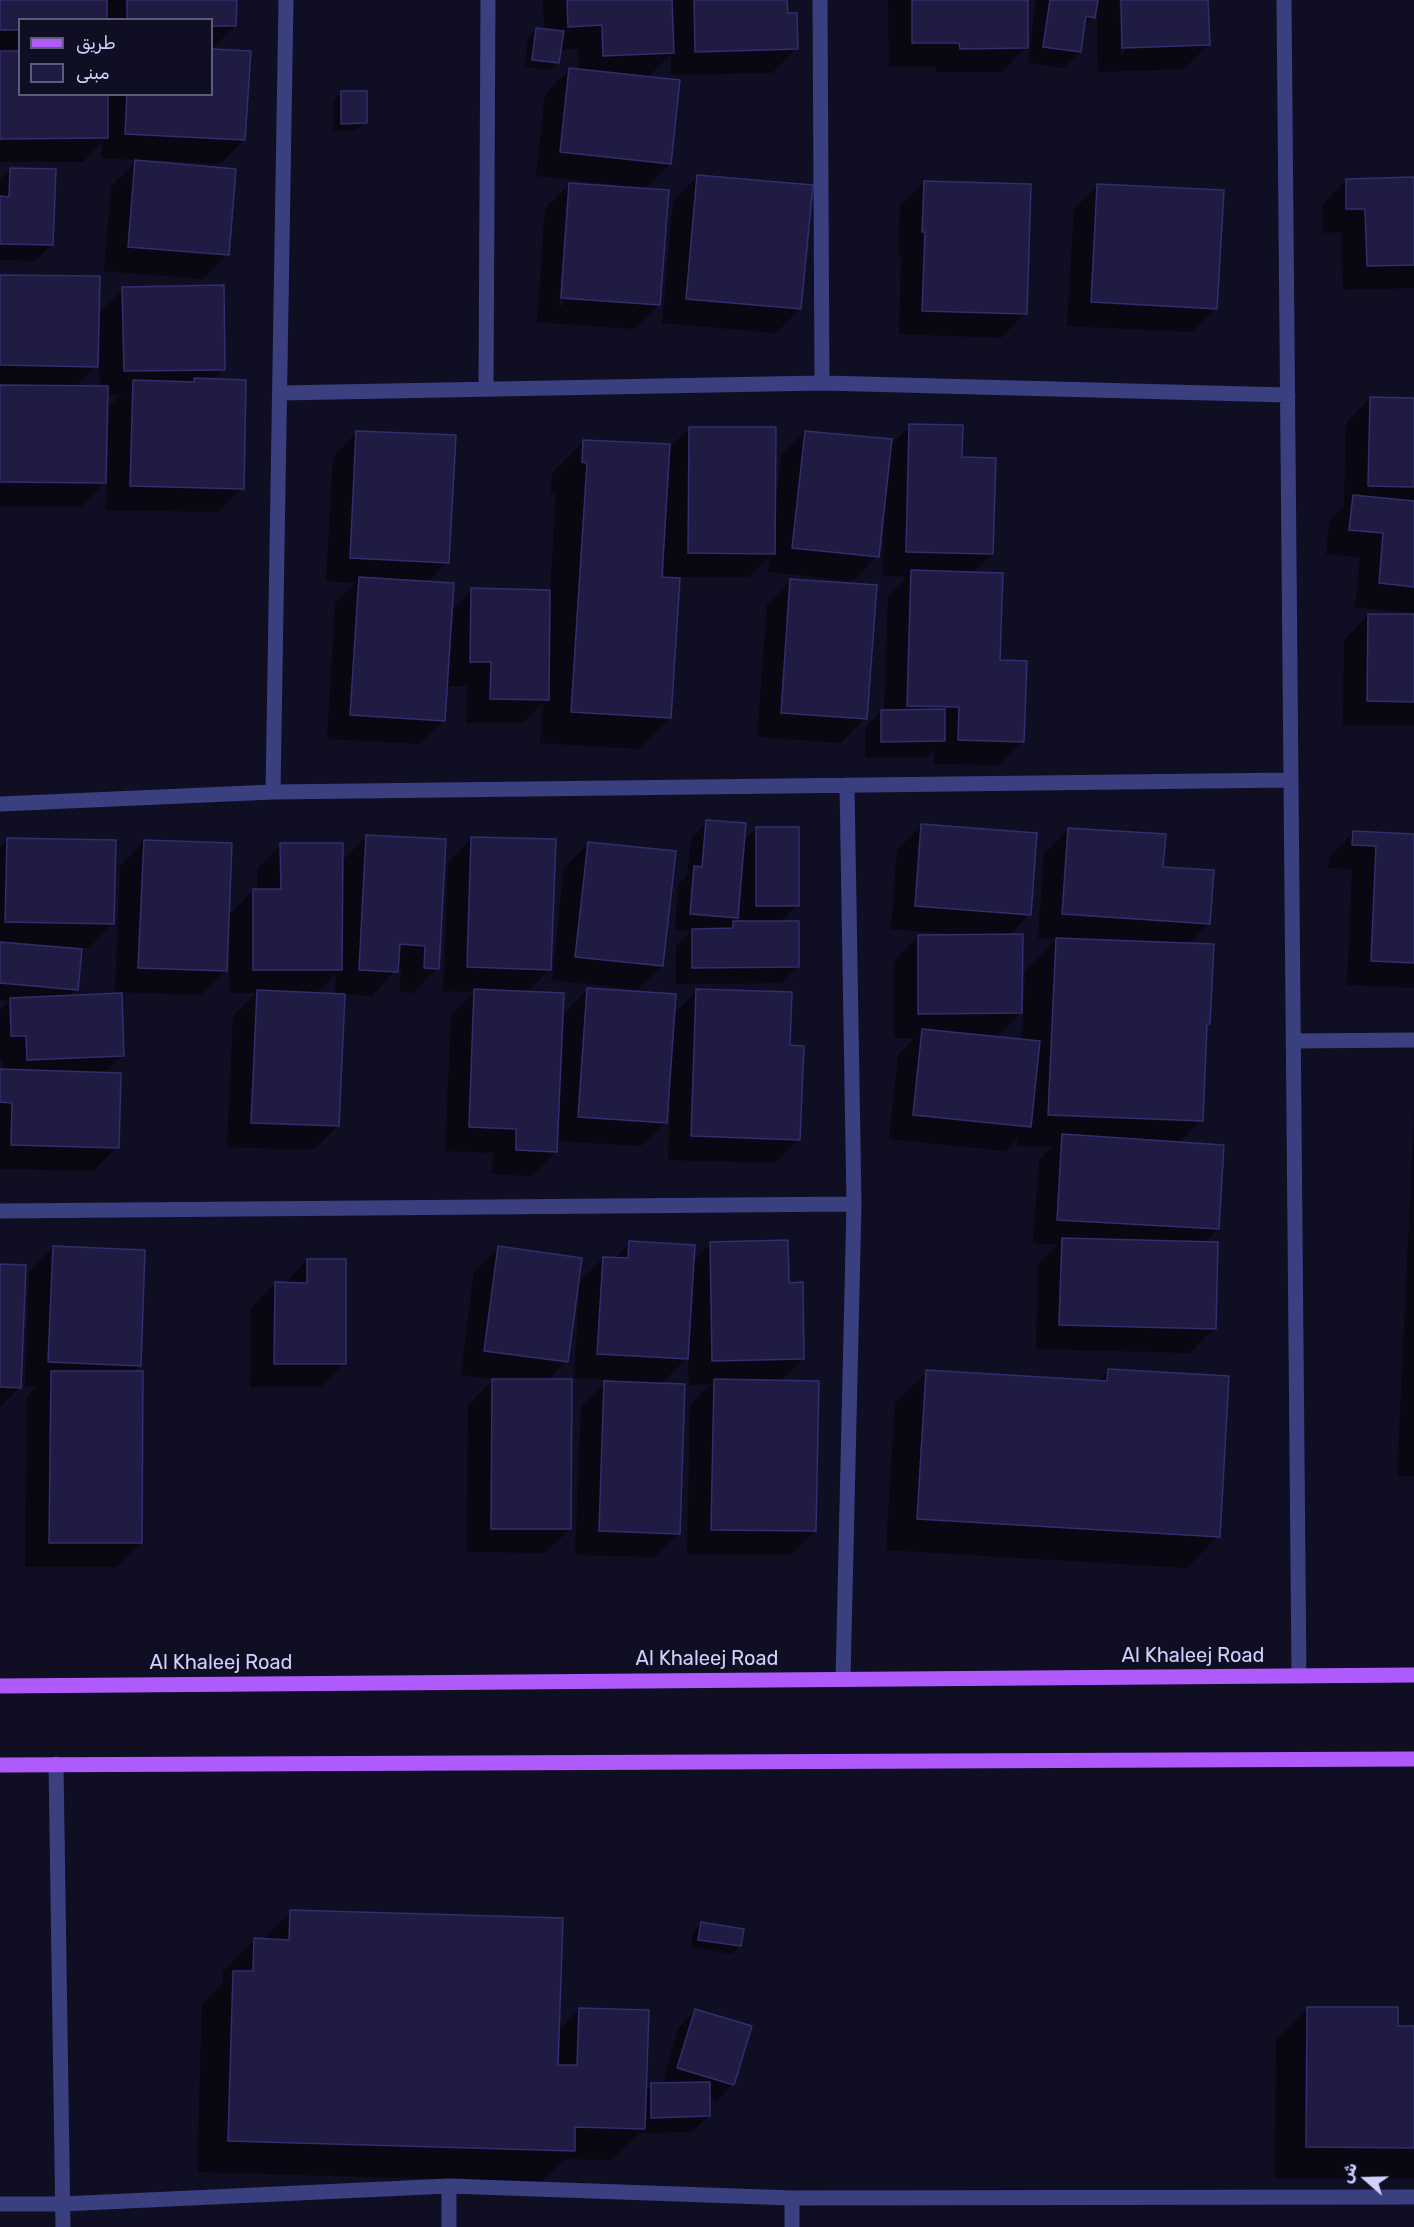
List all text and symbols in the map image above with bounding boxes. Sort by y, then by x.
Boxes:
legend [18,18,213,96]
text: طريق [76,32,116,54]
text: مبنى [76,62,110,84]
street label: Al Khaleej Road [1121,1644,1265,1668]
street label: Al Khaleej Road [635,1647,779,1671]
street label: Al Khaleej Road [149,1651,293,1675]
north arrow [1336,2149,1396,2209]
text: ش [1336,2160,1361,2185]

